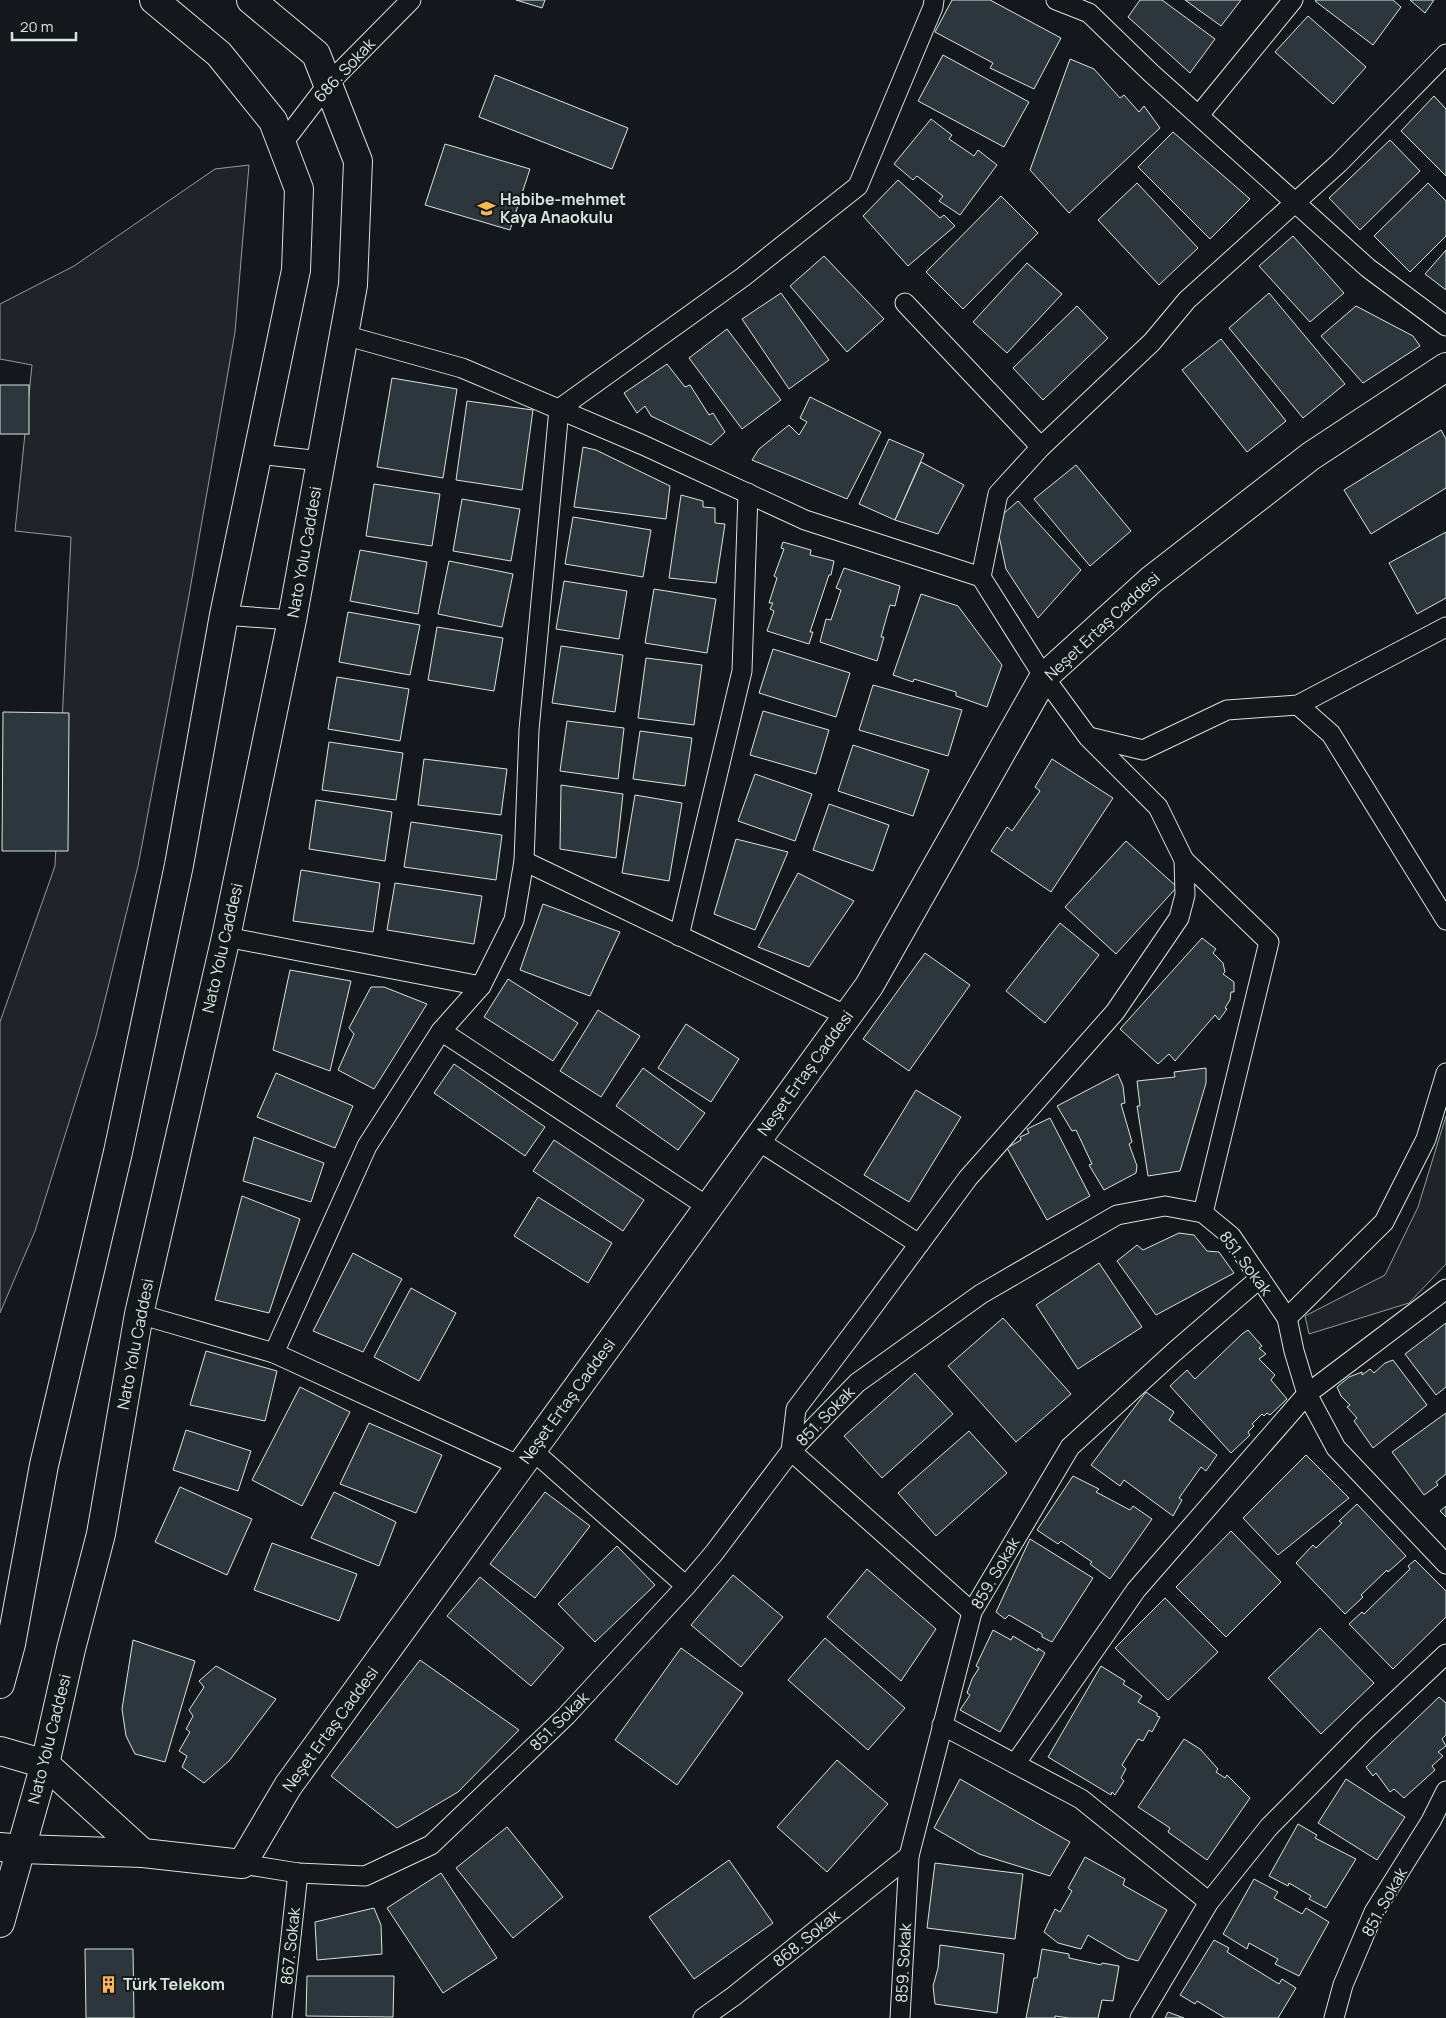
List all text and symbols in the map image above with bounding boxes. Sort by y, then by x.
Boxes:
scale bar [12,10,76,42]
text: 20 m [20,16,53,37]
street label: 686. Sokak [309,32,380,107]
place label: Habibe-mehmet Kaya Anaokulu [500,188,626,228]
school or university icon: Habibe-mehmet Kaya Anaokulu [476,198,496,218]
street label: Nato Yolu Caddesi [282,485,326,619]
street label: Neşet Ertaş Caddesi [1040,567,1164,685]
street label: Nato Yolu Caddesi [196,881,248,1015]
street label: Neşet Ertaş Caddesi [752,1006,858,1140]
street label: 851. Sokak [1215,1226,1278,1301]
street label: Nato Yolu Caddesi [112,1277,158,1411]
street label: Neşet Ertaş Caddesi [514,1334,620,1468]
street label: 851. Sokak [791,1380,860,1451]
street label: 859. Sokak [966,1532,1025,1613]
street label: Neşet Ertaş Caddesi [277,1662,383,1796]
street label: Nato Yolu Caddesi [22,1672,76,1806]
street label: 851. Sokak [525,1686,594,1755]
street label: 851. Sokak [1356,1863,1412,1940]
street label: 868. Sokak [768,1904,845,1972]
street label: 867. Sokak [275,1905,305,1986]
street label: 859. Sokak [890,1922,916,2003]
place label: Türk Telekom [123,1973,225,1995]
building icon: Türk Telekom [99,1974,119,1994]

